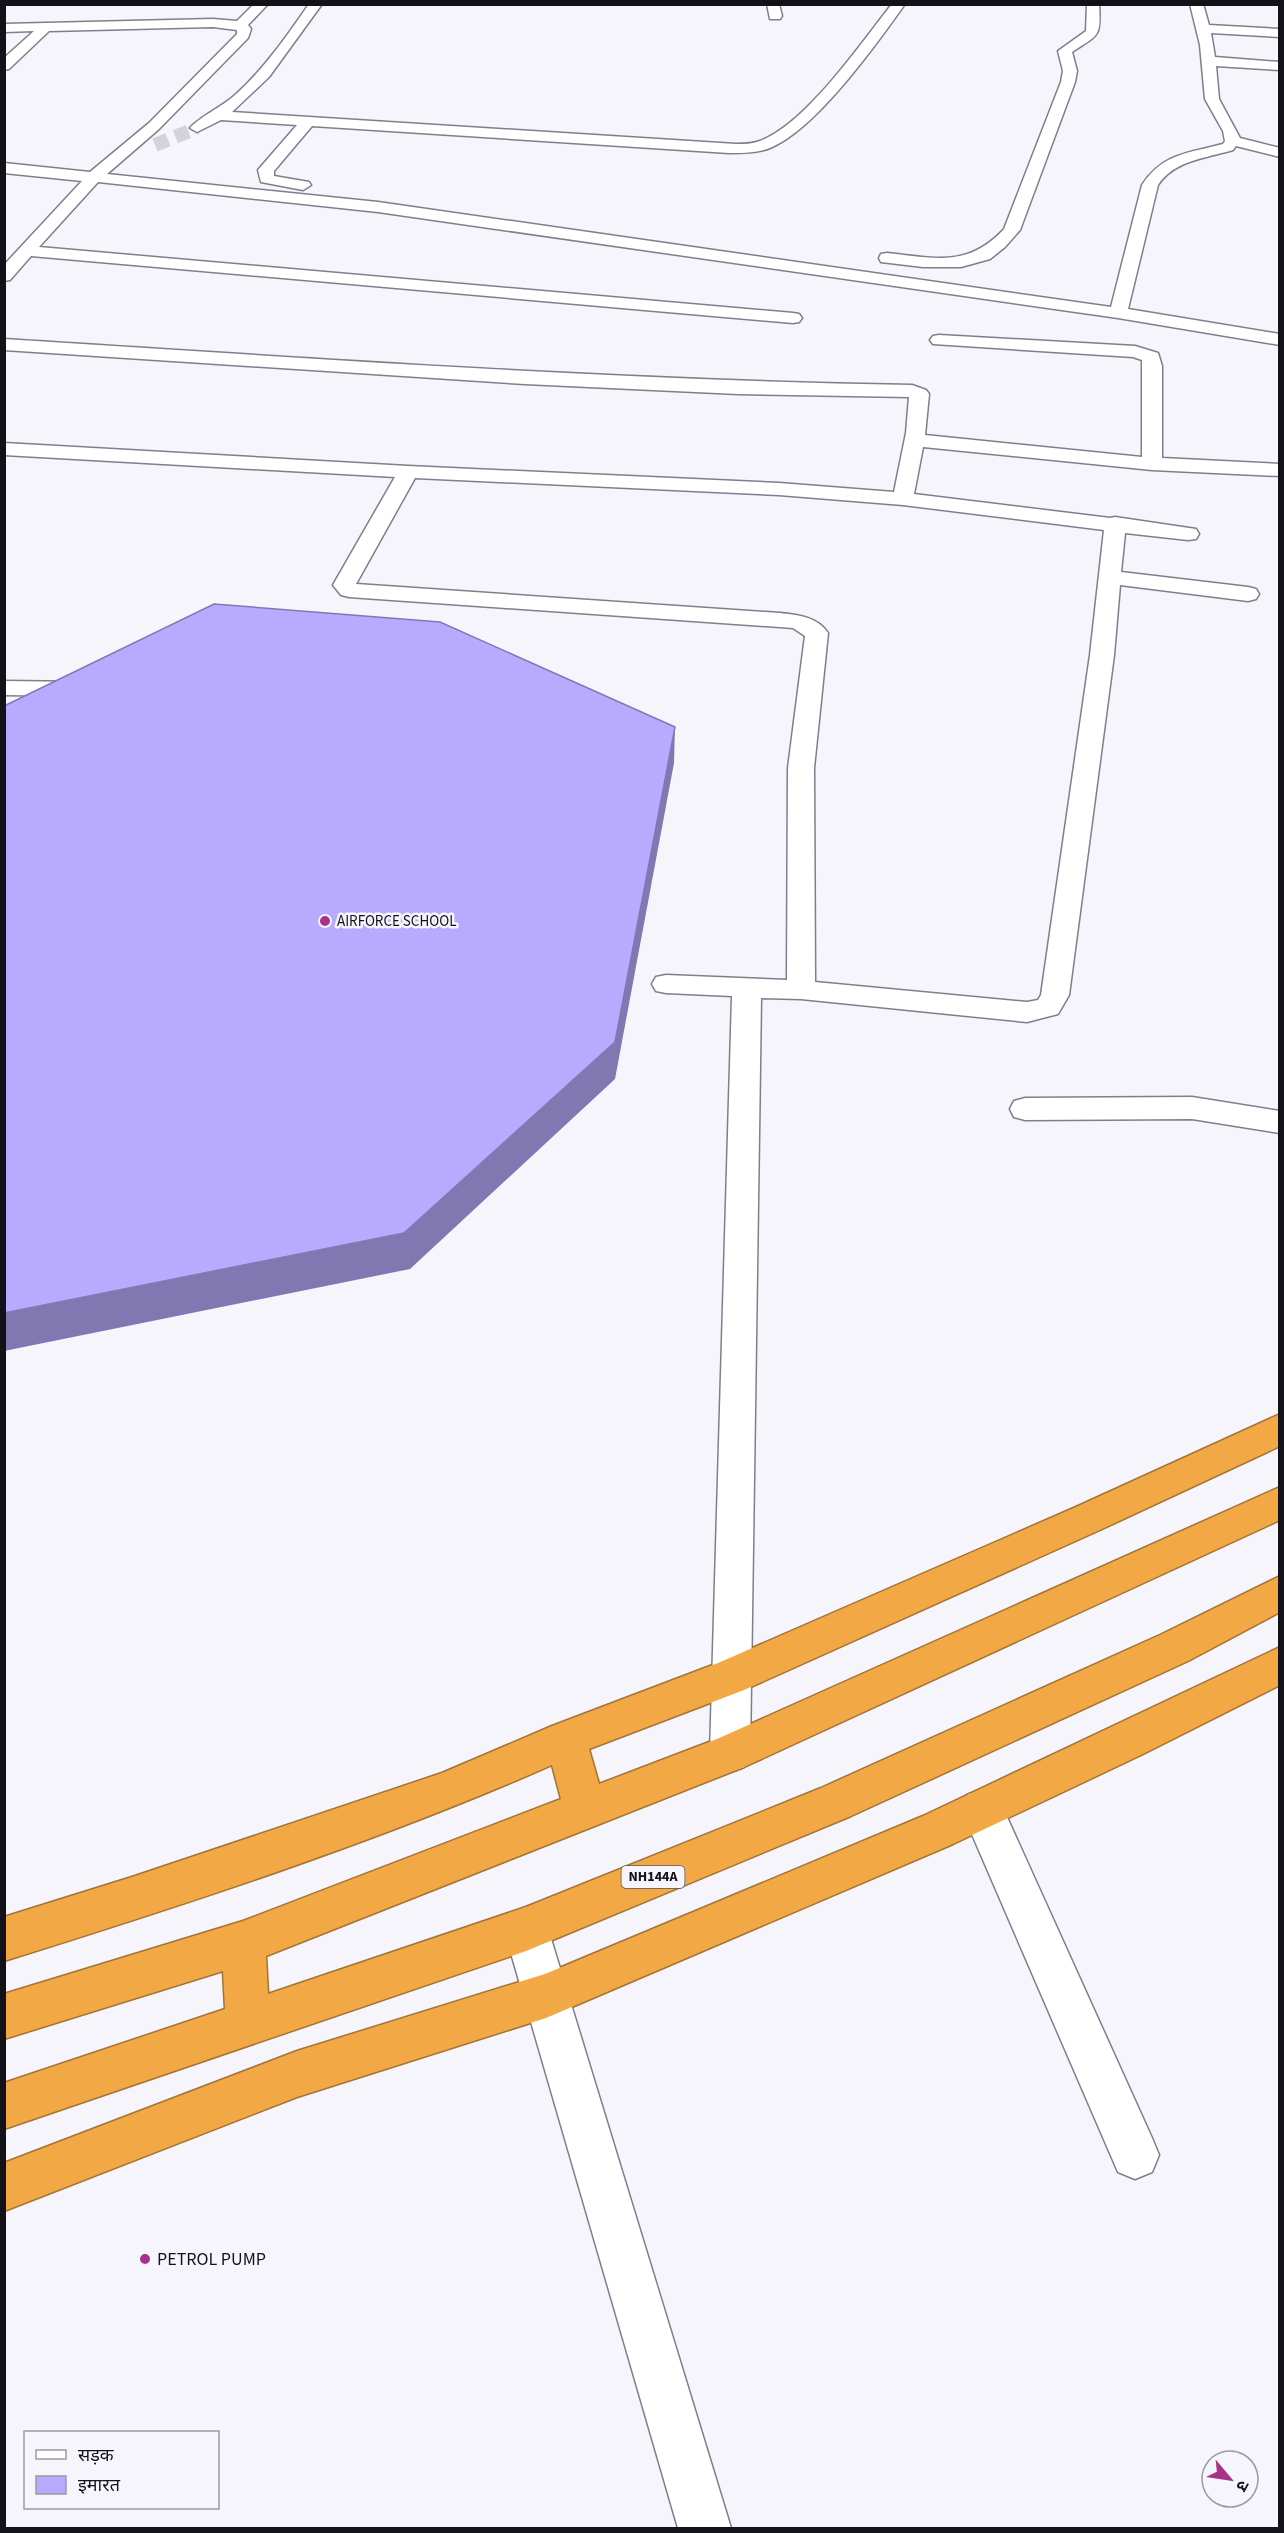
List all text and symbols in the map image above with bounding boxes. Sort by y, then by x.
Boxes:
place label: AIRFORCE SCHOOL [337,911,456,932]
marker: AIRFORCE SCHOOL [318,914,332,928]
road number: NH144A [622,1866,684,1888]
place label: PETROL PUMP [157,2247,266,2272]
marker: PETROL PUMP [138,2252,152,2266]
legend [24,2431,219,2509]
text: सड़क [78,2443,115,2468]
north arrow [1200,2449,1260,2509]
text: इमारत [78,2473,121,2498]
text: उ [1230,2476,1254,2496]

